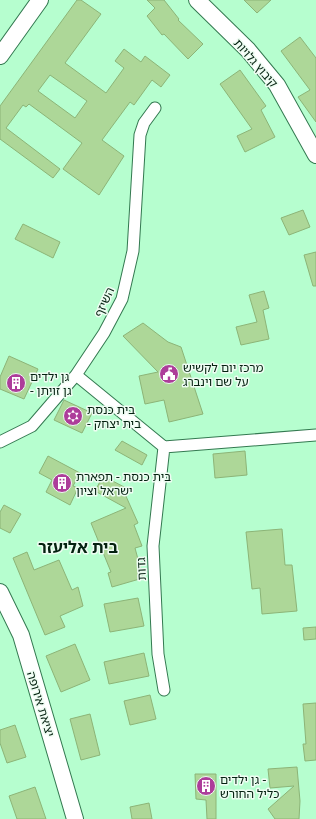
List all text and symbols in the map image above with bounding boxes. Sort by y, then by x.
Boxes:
street label: קיבוץ גלויות [230,35,282,91]
street label: השיזף [90,284,118,320]
place label: מרכז יום לקשיש על שם וינברג [183,359,264,390]
public building icon: מרכז יום לקשיש על שם וינברג [158,363,180,385]
place label: גן ילדים - גן זויתן [30,368,72,399]
building icon: גן ילדים - גן זויתן [5,372,27,394]
place label: בית כנסת - בית יצחק [87,401,141,432]
synagogue icon: בית כנסת - בית יצחק [62,405,84,427]
place label: בית כנסת - תפארת ישראל וציון [76,468,171,499]
building icon: בית כנסת - תפארת ישראל וציון [51,472,73,494]
district label: בית אליעזר [38,536,118,558]
street label: גדות [132,557,150,581]
street label: יציאת אירופה [23,669,59,739]
place label: גן ילדים - כליל החורש [220,771,279,802]
building icon: גן ילדים - כליל החורש [195,775,217,797]

